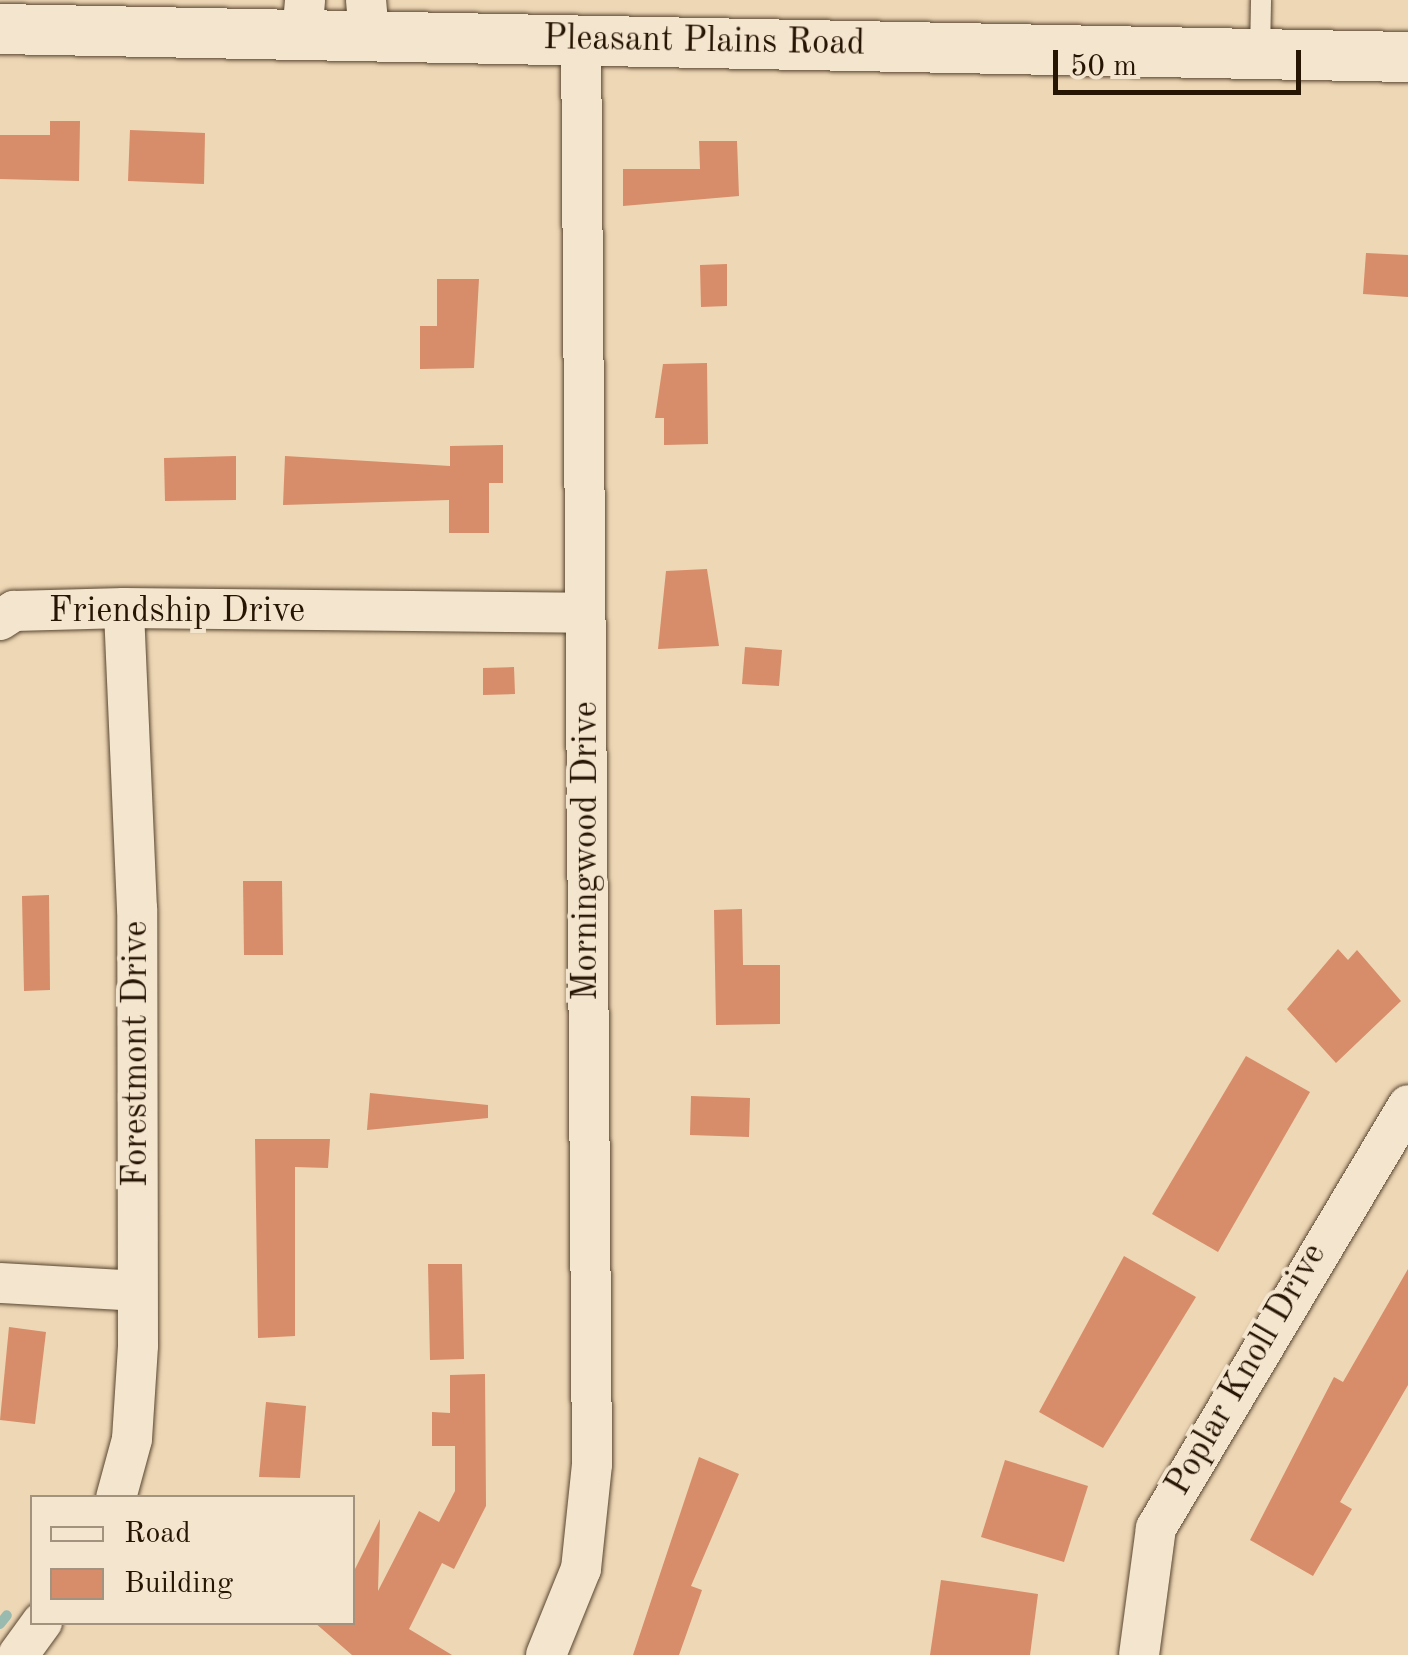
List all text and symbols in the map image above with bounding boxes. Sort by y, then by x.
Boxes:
street label: Pleasant Plains Road [543,18,865,66]
scale bar [1058,30,1306,92]
text: 50 m [1070,52,1137,82]
street label: Friendship Drive [49,591,305,633]
street label: Morningwood Drive [566,701,608,1001]
street label: Forestmont Drive [116,921,158,1187]
street label: Poplar Knoll Drive [1158,1237,1336,1503]
legend [30,1495,355,1625]
text: Road [124,1519,191,1549]
text: Building [124,1569,233,1599]

